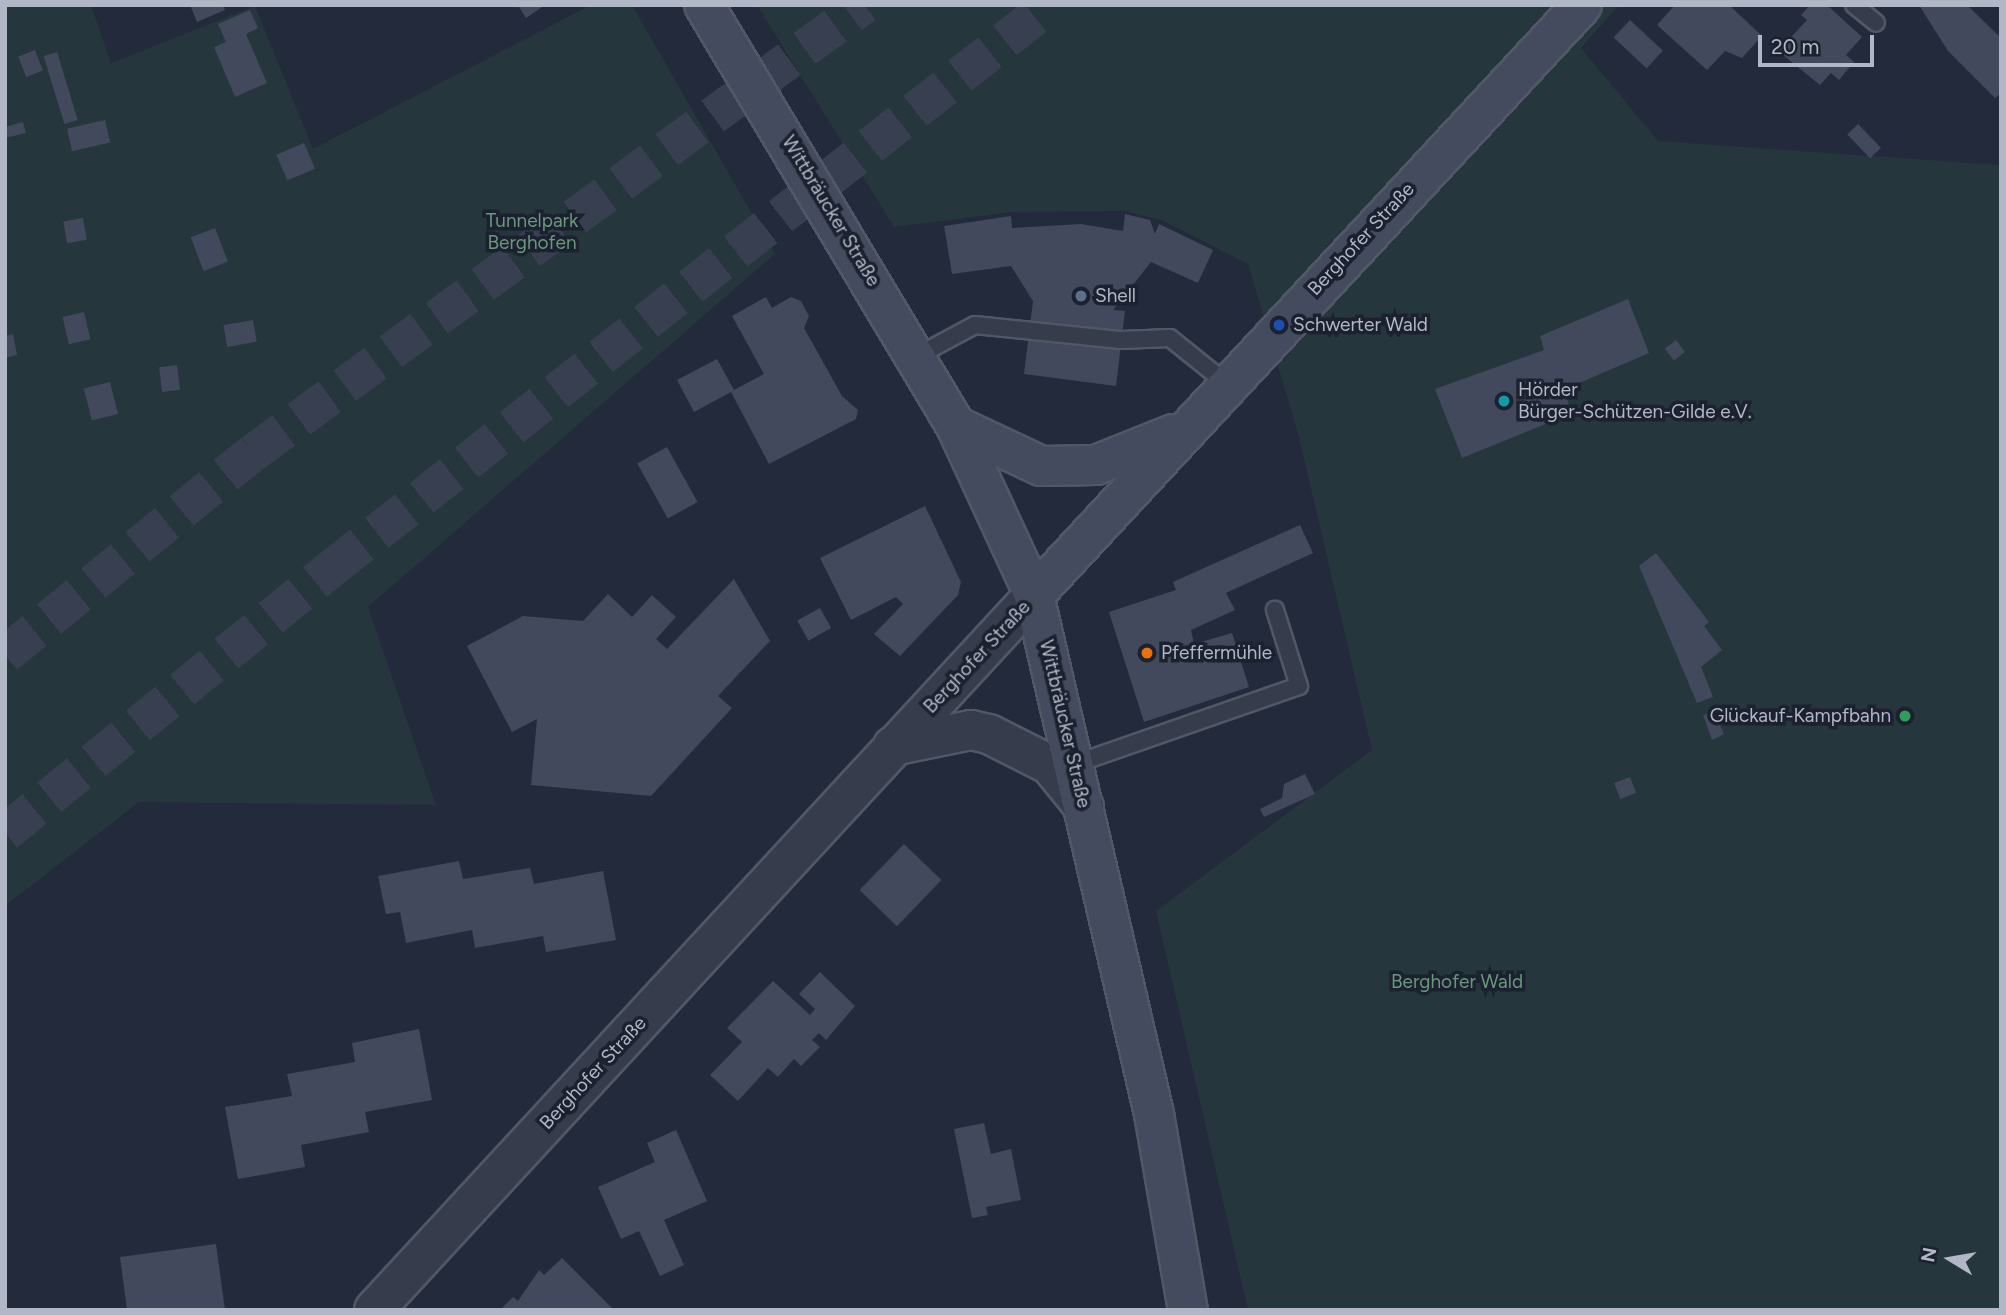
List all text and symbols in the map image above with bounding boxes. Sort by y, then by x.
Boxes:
scale bar [1761,21,1876,65]
text: 20 m [1771,34,1819,59]
street label: Wittbräucker Straße [777,132,885,290]
street label: Berghofer Straße [1303,178,1419,300]
park label: Tunnelpark Berghofen [486,210,578,254]
place label: Shell [1095,285,1136,307]
marker: Shell [1073,288,1089,304]
place label: Schwerter Wald [1293,314,1428,336]
marker: Schwerter Wald [1271,317,1287,333]
place label: Hörder Bürger-Schützen-Gilde e.V. [1518,379,1752,423]
marker: Hörder Bürger-Schützen-Gilde e.V. [1496,393,1512,409]
street label: Berghofer Straße [919,596,1035,718]
street label: Wittbräucker Straße [1035,638,1095,810]
place label: Pfeffermühle [1161,642,1272,664]
marker: Pfeffermühle [1139,645,1155,661]
place label: Glückauf-Kampfbahn [1710,705,1891,727]
marker: Glückauf-Kampfbahn [1897,708,1913,724]
park label: Berghofer Wald [1391,971,1523,993]
street label: Berghofer Straße [535,1012,651,1134]
north arrow [1915,1224,1985,1294]
text: N [1916,1245,1942,1264]

